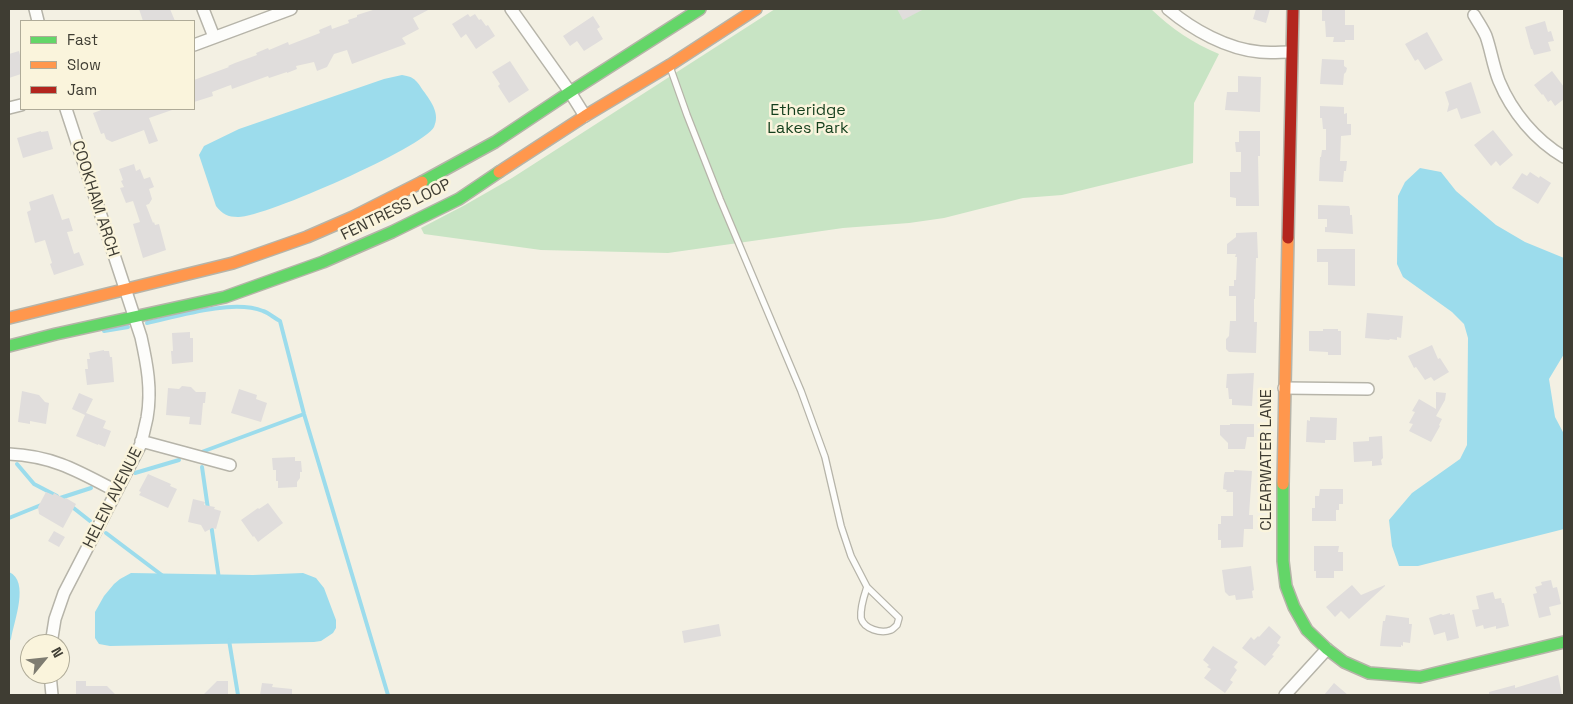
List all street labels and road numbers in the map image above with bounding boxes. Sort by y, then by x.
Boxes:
street label: COOKHAM ARCH [67,139,123,259]
street label: FENTRESS LOOP [338,175,454,245]
street label: CLEARWATER LANE [1257,389,1277,531]
street label: HELEN AVENUE [79,444,147,552]

